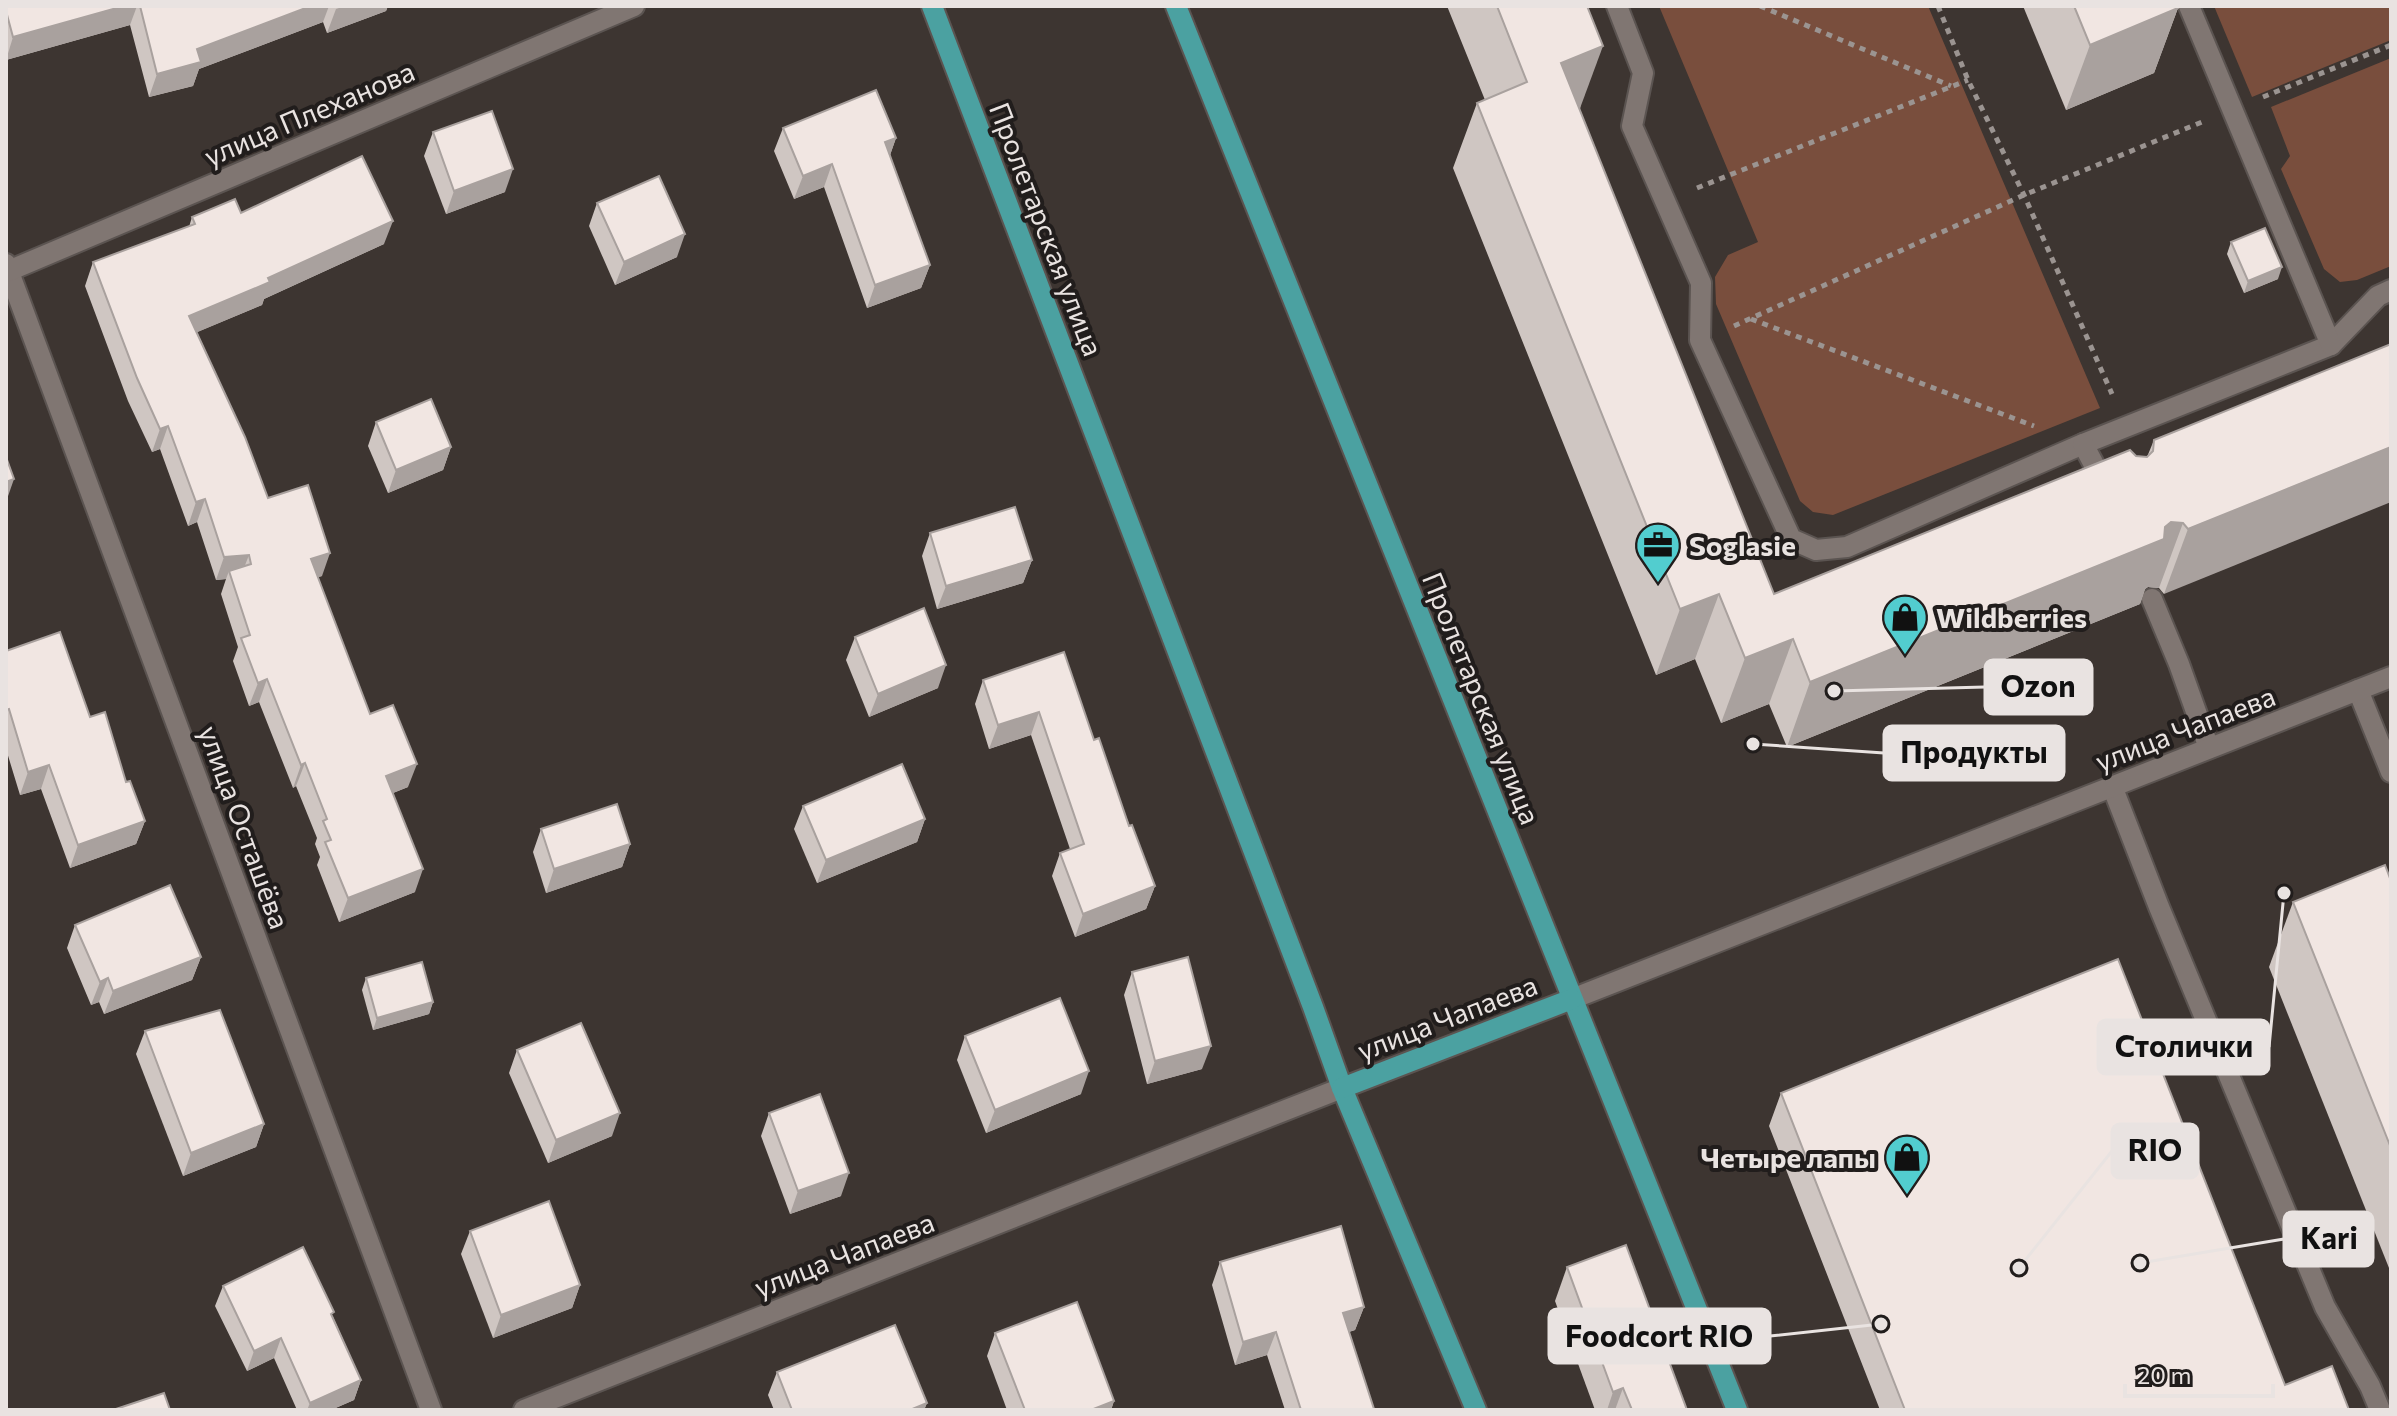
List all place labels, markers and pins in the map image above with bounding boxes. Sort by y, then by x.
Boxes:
office icon: Soglasie [1634,521,1682,584]
place label: Soglasie [1689,528,1796,562]
shop icon: Wildberries [1881,593,1929,656]
place label: Wildberries [1936,600,2087,634]
callout: Ozon [1985,660,2092,714]
callout: Продукты [1884,726,2064,780]
callout: Столички [2098,1020,2269,1074]
callout: RIO [2112,1124,2198,1178]
shop icon: Четыре лапы [1883,1133,1931,1196]
place label: Четыре лапы [1700,1140,1876,1174]
callout: Kari [2284,1212,2373,1266]
callout: Foodcort RIO [1549,1309,1770,1363]

